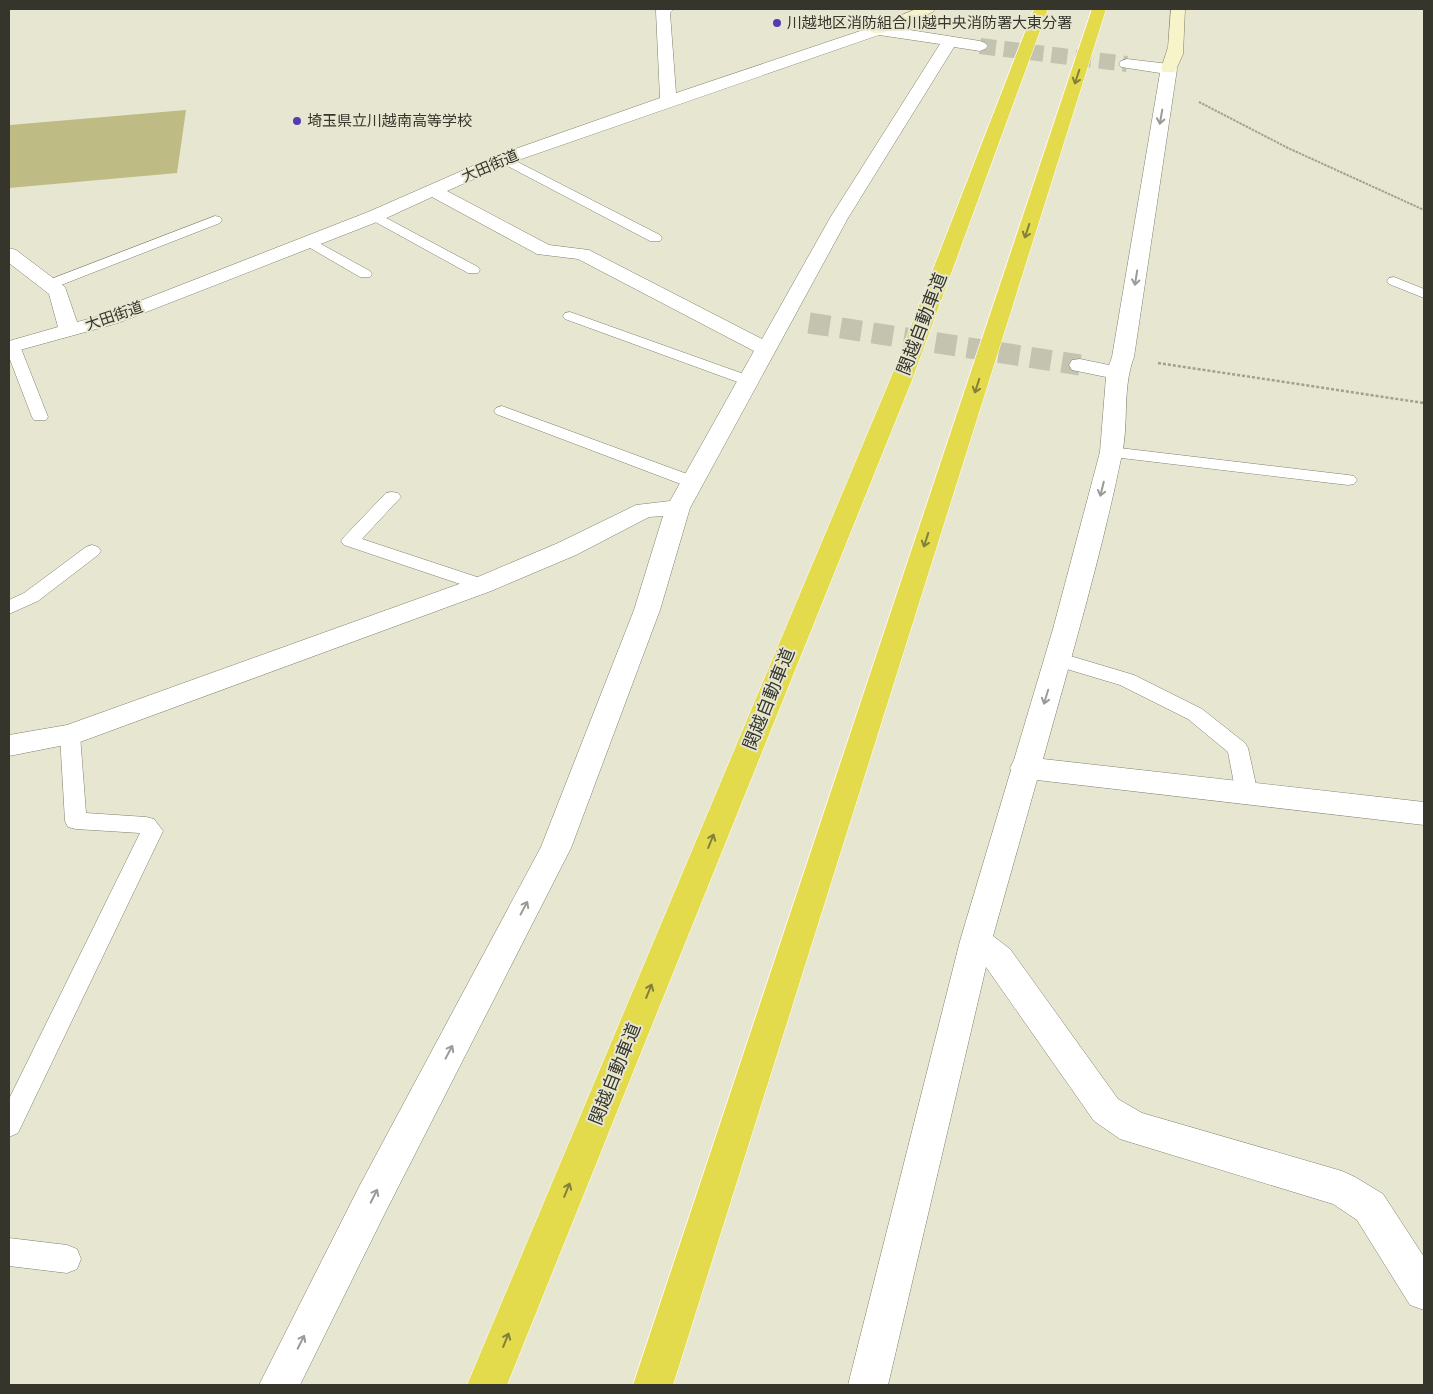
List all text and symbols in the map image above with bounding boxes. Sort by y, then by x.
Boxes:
place label: 川越地区消防組合川越中央消防署大東分署 [787,14,1072,32]
marker: 川越地区消防組合川越中央消防署大東分署 [771,17,783,29]
one-way arrow [1072,68,1081,84]
one-way arrow [1155,109,1165,125]
place label: 埼玉県立川越南高等学校 [307,112,472,130]
marker: 埼玉県立川越南高等学校 [291,115,303,127]
street label: 大田街道 [459,146,521,186]
one-way arrow [1021,223,1031,239]
one-way arrow [1130,269,1140,285]
street label: 関越自動車道 [892,270,952,378]
street label: 大田街道 [83,298,145,334]
one-way arrow [971,377,981,393]
one-way arrow [1097,481,1106,497]
one-way arrow [921,532,931,548]
street label: 関越自動車道 [739,645,799,753]
one-way arrow [1041,688,1050,704]
one-way arrow [707,834,716,849]
one-way arrow [519,901,529,916]
one-way arrow [645,984,655,999]
street label: 関越自動車道 [585,1020,645,1128]
one-way arrow [444,1045,454,1060]
one-way arrow [563,1183,573,1198]
one-way arrow [369,1189,379,1204]
one-way arrow [501,1333,511,1348]
one-way arrow [296,1334,306,1349]

